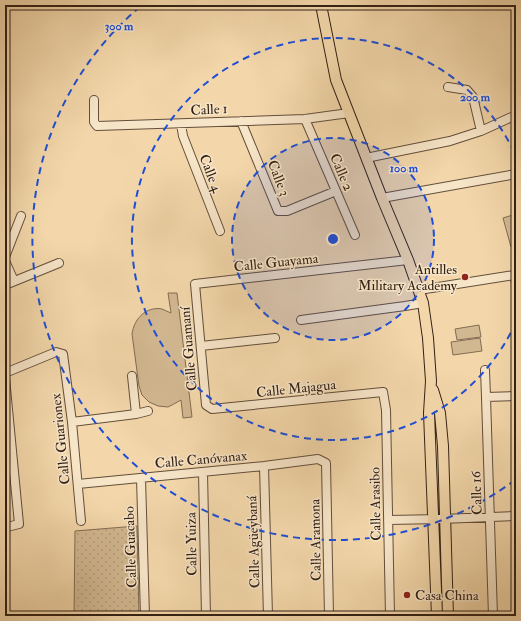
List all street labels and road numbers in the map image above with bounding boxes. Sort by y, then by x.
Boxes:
street label: Calle 1 [190,100,228,119]
street label: Calle 2 [326,151,357,193]
street label: Calle 4 [196,152,226,196]
street label: Calle 3 [264,158,293,199]
street label: Calle Guayama [233,250,320,276]
street label: Calle Guamaní [176,305,201,392]
street label: Calle Majagua [255,376,337,401]
street label: Calle Guarionex [47,392,74,485]
street label: Calle Canóvanax [154,447,249,472]
street label: Calle Arasibo [366,467,385,541]
street label: Calle 16 [467,470,486,515]
street label: Calle Agüeybaná [243,495,265,589]
street label: Calle Aramona [306,498,325,581]
street label: Calle Guacabo [121,506,140,588]
street label: Calle Yuiza [182,512,201,576]

